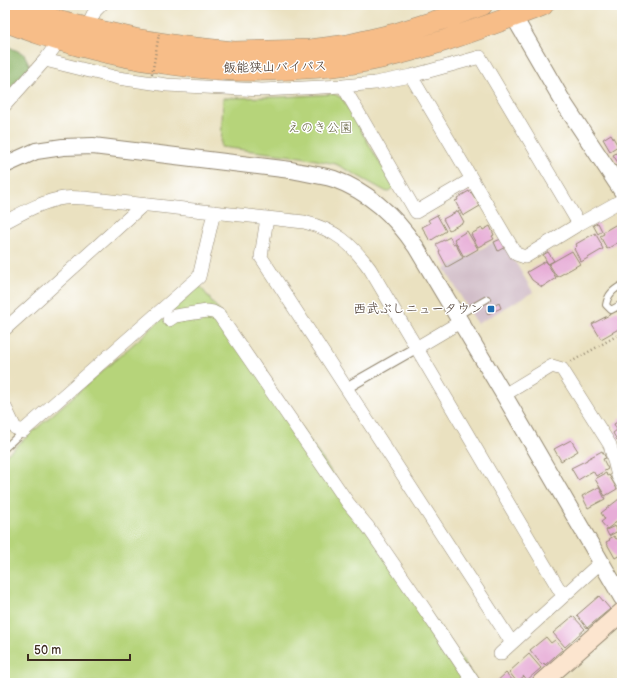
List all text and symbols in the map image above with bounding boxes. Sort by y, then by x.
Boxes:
street label: 飯能狭山バイパス [223,58,327,76]
park label: えのき公園 [287,120,353,136]
place label: 西武ぶしニュータウン [353,301,483,317]
marker: 西武ぶしニュータウン [486,304,496,314]
scale bar [28,636,130,662]
text: 50 m [34,643,61,658]

